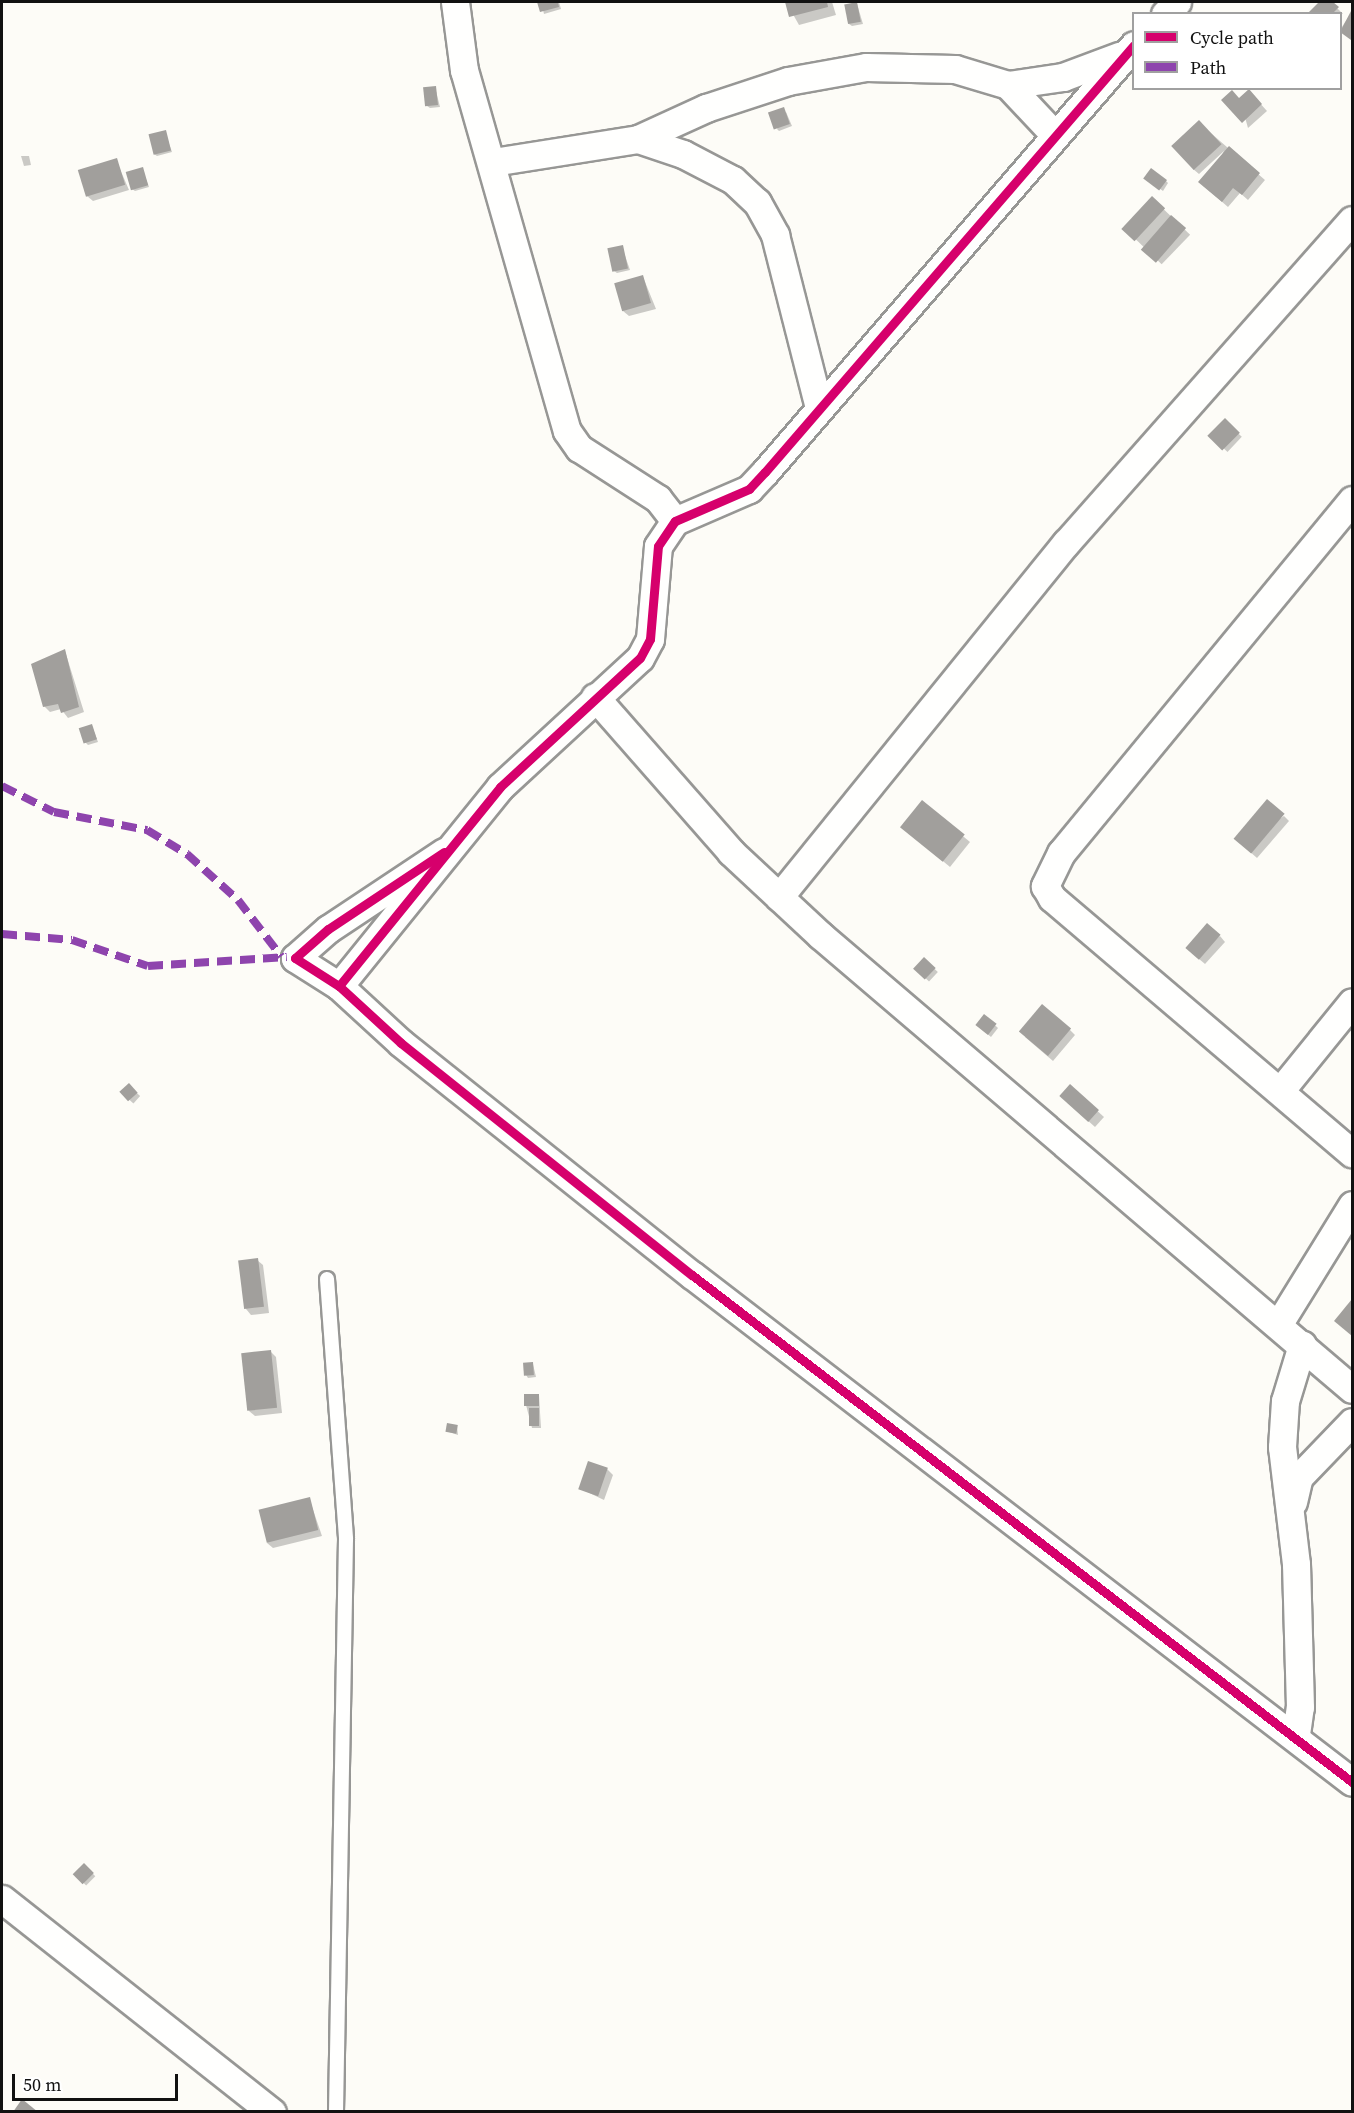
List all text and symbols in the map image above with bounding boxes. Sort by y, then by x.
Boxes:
legend [1132,12,1342,90]
text: Cycle path [1190,25,1274,50]
text: Path [1190,55,1226,80]
scale bar [15,2062,182,2100]
text: 50 m [23,2072,61,2097]

